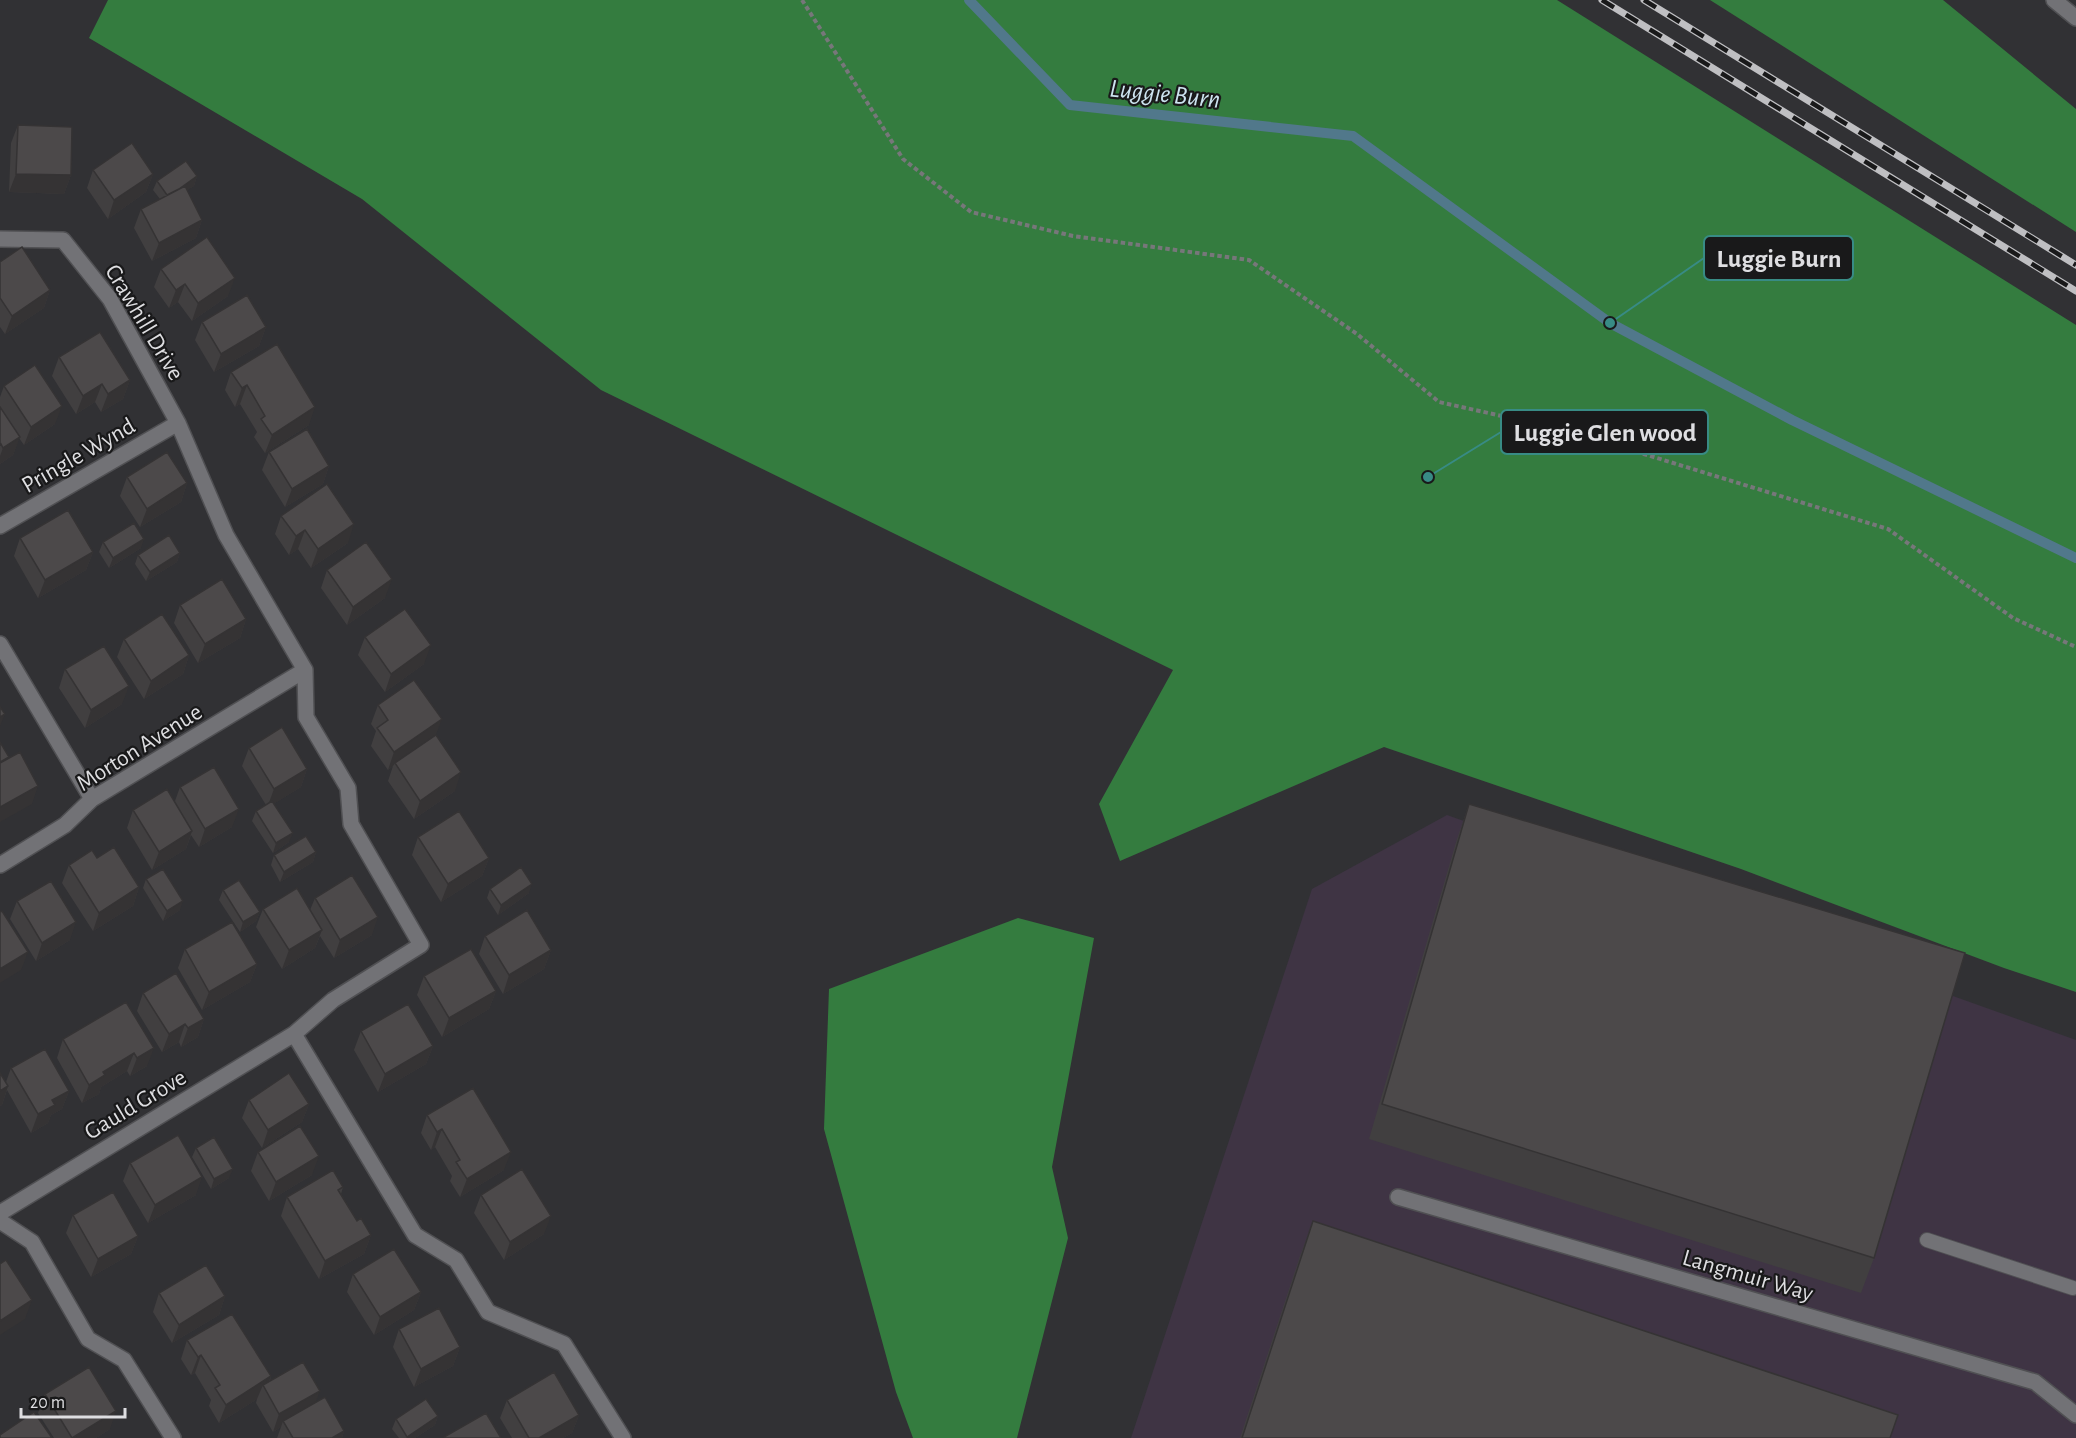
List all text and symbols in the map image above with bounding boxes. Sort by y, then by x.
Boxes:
water label: Luggie Burn [1108,75,1221,113]
callout: Luggie Burn [1704,236,1853,280]
text: Luggie Burn [1716,246,1842,272]
street label: Crawhill Drive [100,260,188,385]
callout: Luggie Glen wood [1501,410,1708,454]
street label: Pringle Wynd [18,414,139,498]
text: Luggie Glen wood [1513,420,1697,446]
street label: Morton Avenue [73,700,206,796]
street label: Gauld Grove [81,1065,190,1144]
street label: Langmuir Way [1680,1246,1816,1306]
scale bar [21,1381,124,1419]
text: 20 m [30,1394,65,1412]

